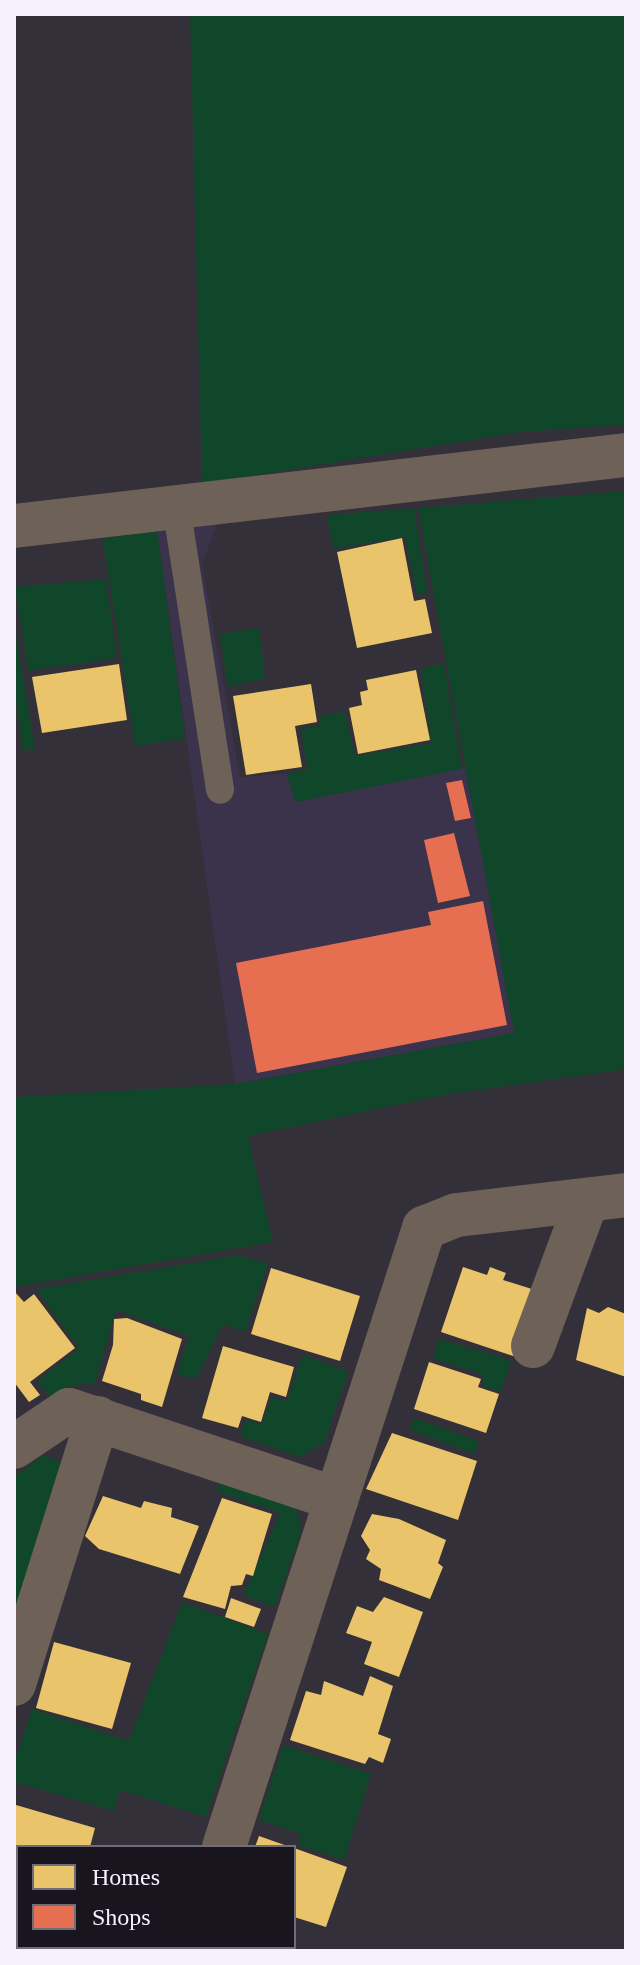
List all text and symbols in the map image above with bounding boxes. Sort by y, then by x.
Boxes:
legend [16,1845,296,1949]
text: Homes [92,1864,160,1890]
text: Shops [92,1904,151,1930]

